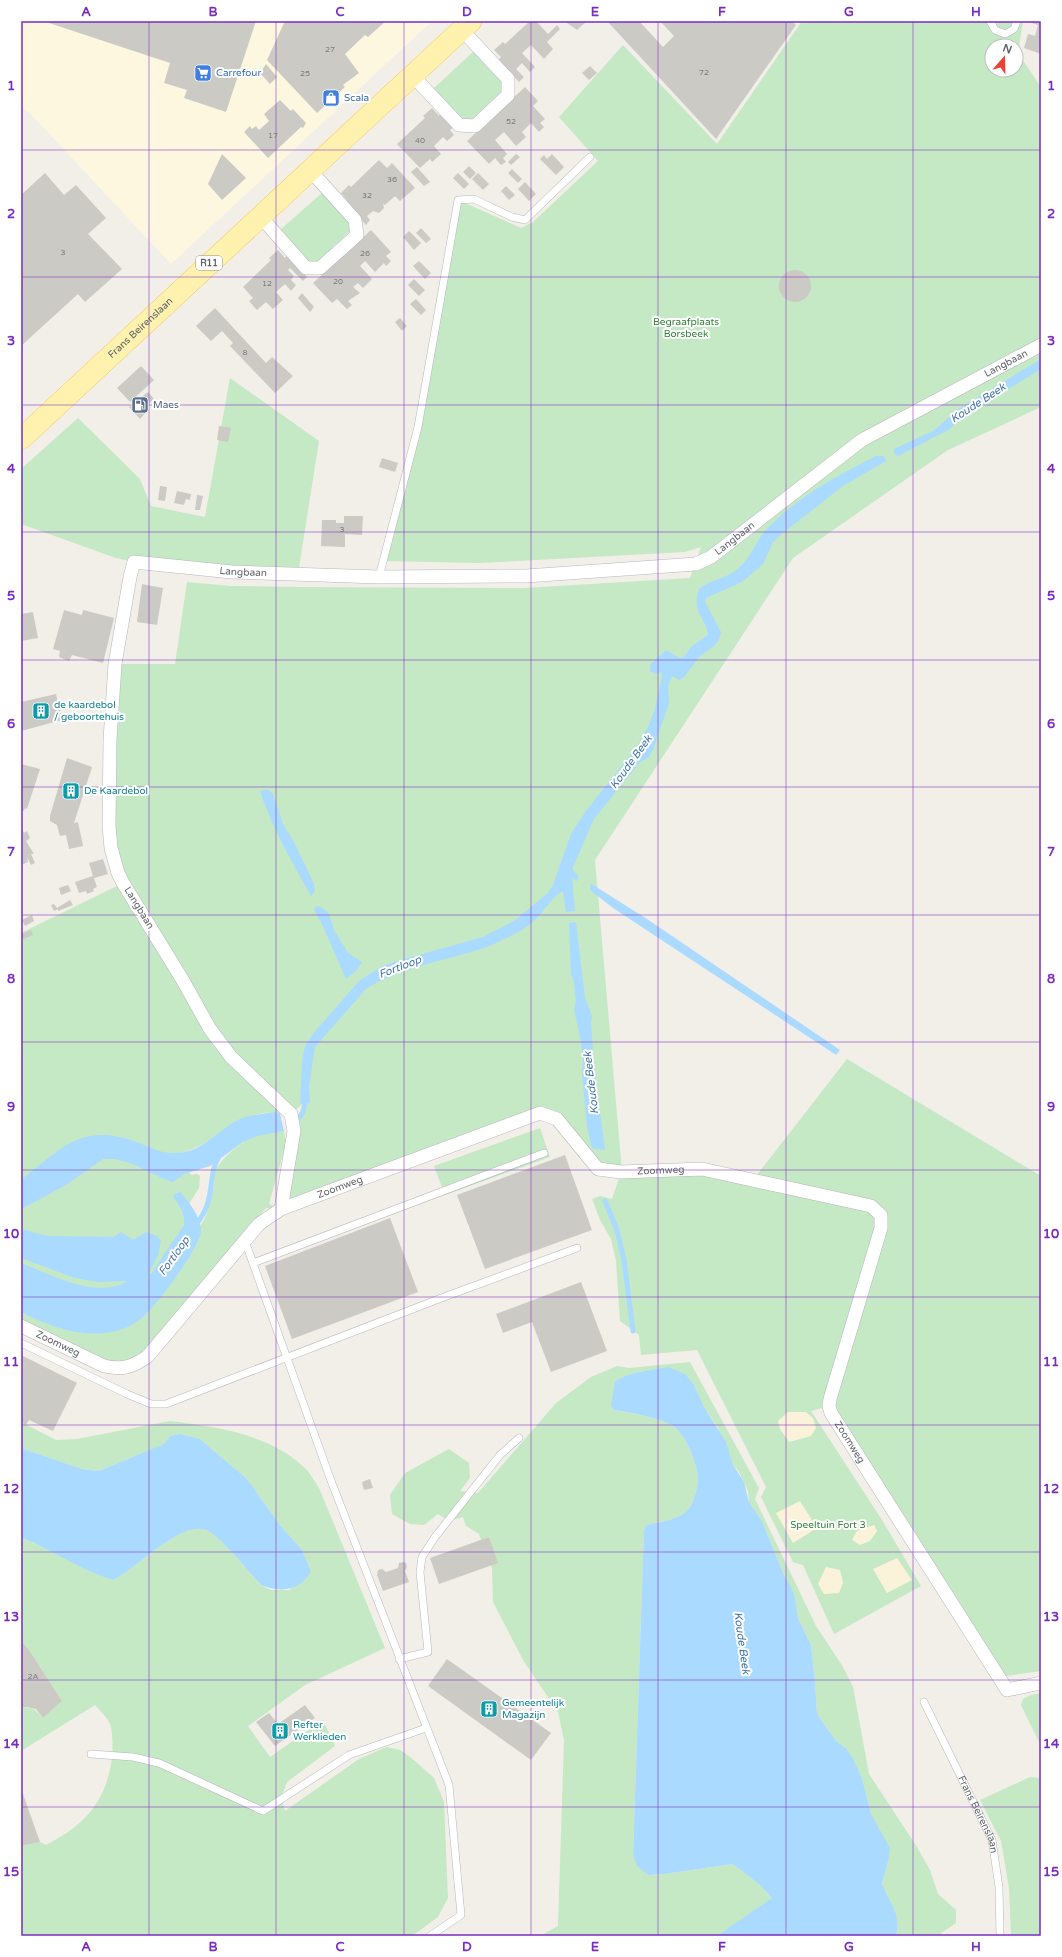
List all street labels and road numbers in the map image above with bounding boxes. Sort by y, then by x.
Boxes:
road number: R11 [196,256,222,270]
street label: Frans Beirenslaan [106,295,175,361]
street label: Langbaan [982,347,1030,380]
street label: Langbaan [712,519,757,558]
street label: Langbaan [219,565,267,579]
street label: Langbaan [121,885,157,931]
street label: Zoomweg [637,1164,685,1177]
street label: Zoomweg [316,1173,364,1201]
street label: Zoomweg [34,1328,82,1360]
street label: Zoomweg [832,1419,867,1465]
street label: Frans Beirenslaan [955,1774,1000,1854]

